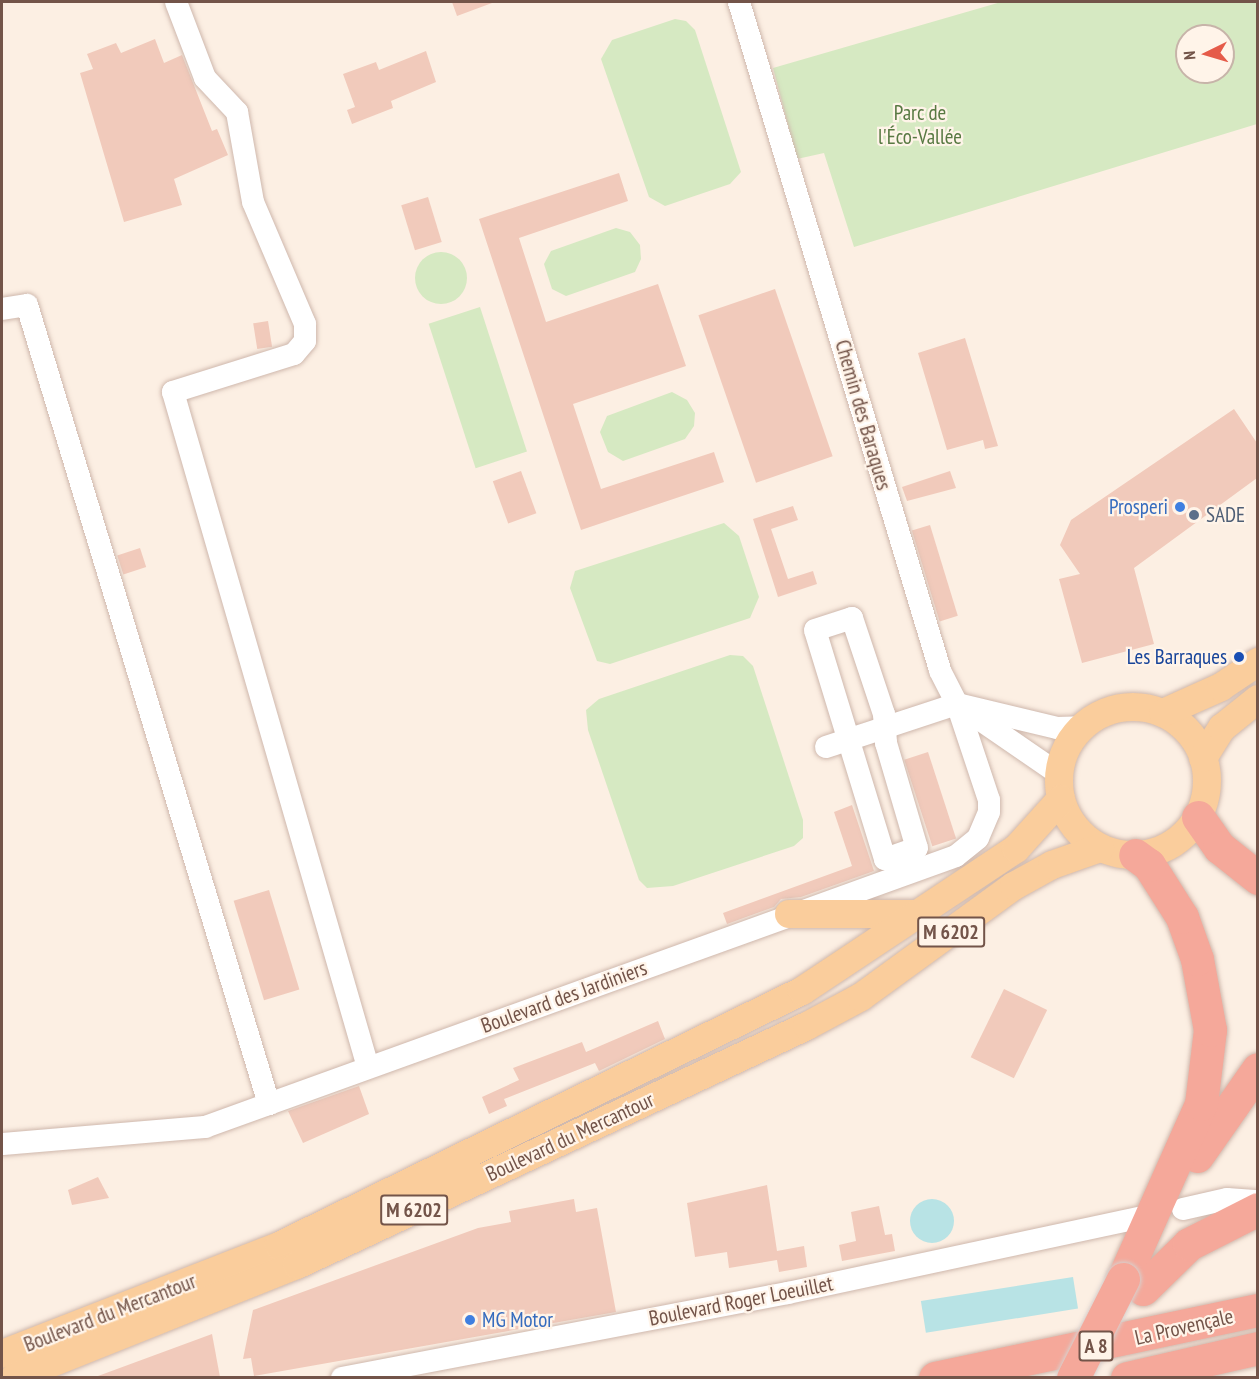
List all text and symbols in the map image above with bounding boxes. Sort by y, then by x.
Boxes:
north arrow [1175,24,1235,84]
text: N [1179,50,1199,61]
park label: Parc de l'Éco-Vallée [878,100,962,150]
street label: Chemin des Baraques [830,337,896,493]
place label: Prosperi [1109,494,1168,520]
marker: Prosperi [1173,500,1187,514]
place label: SADE [1206,502,1245,528]
marker: SADE [1187,508,1201,522]
place label: Les Barraques [1127,644,1227,670]
marker: Les Barraques [1232,650,1246,664]
road number: M 6202 [916,915,986,949]
street label: Boulevard des Jardiniers [478,955,650,1039]
street label: Boulevard du Mercantour [482,1087,658,1187]
road number: M 6202 [380,1193,448,1227]
street label: Boulevard du Mercantour [20,1269,200,1357]
street label: Boulevard Roger Loeuillet [647,1271,835,1331]
street label: La Provençale [1132,1303,1236,1351]
place label: MG Motor [482,1307,553,1333]
marker: MG Motor [463,1313,477,1327]
road number: A 8 [1078,1329,1114,1363]

